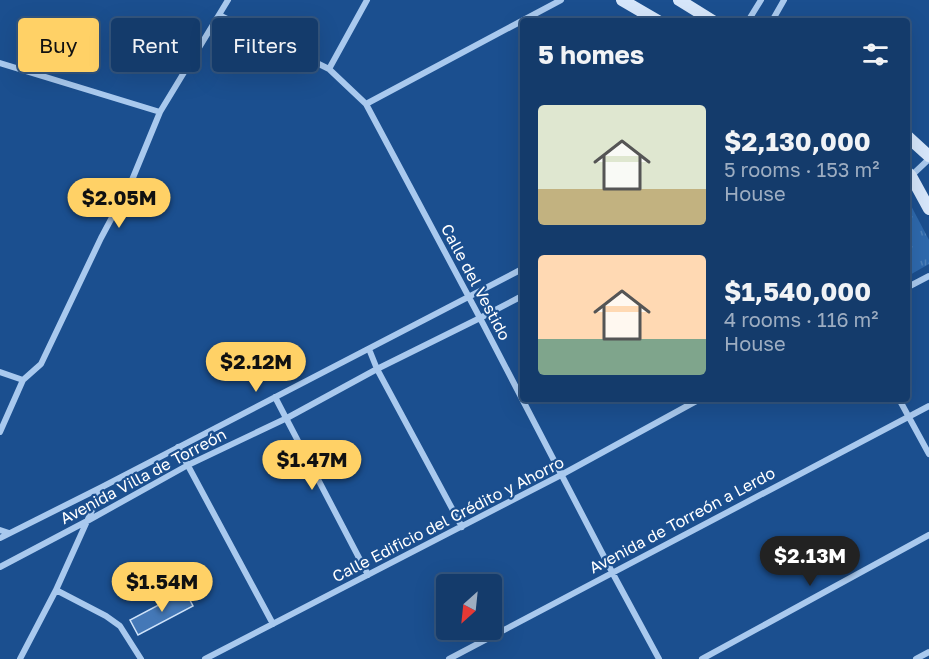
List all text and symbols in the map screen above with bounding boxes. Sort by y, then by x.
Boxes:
chip: Buy [18,18,99,72]
chip: Rent [111,18,200,72]
chip: Filters [212,18,318,72]
icon: filters [859,38,892,71]
text: 5 homes [538,39,644,70]
text: $2,130,000 [724,126,871,157]
icon: home [586,129,658,201]
text: 5 rooms · 153 m² [724,157,879,181]
pin: $2.05M [70,178,168,229]
text: House [724,181,786,205]
text: $2.05M [82,185,157,209]
street label: Calle del Vestido [437,220,515,344]
text: $1,540,000 [724,276,871,307]
icon: home [586,279,658,351]
text: 4 rooms · 116 m² [724,307,879,331]
text: House [724,331,786,355]
pin: $2.12M [207,342,305,393]
text: $2.12M [220,349,292,373]
street label: Avenida Villa de Torreón [57,424,229,528]
pin: $1.47M [263,440,361,491]
text: $1.47M [276,447,348,471]
street label: Calle Edificio del Crédito y Ahorro [329,452,567,586]
street label: Avenida de Torreón a Lerdo [586,462,778,578]
pin: $2.13M [761,536,859,587]
text: $2.13M [774,543,846,567]
pin: $1.54M [113,562,211,613]
text: $1.54M [126,569,198,593]
north arrow [436,574,502,640]
map controls [436,574,502,640]

